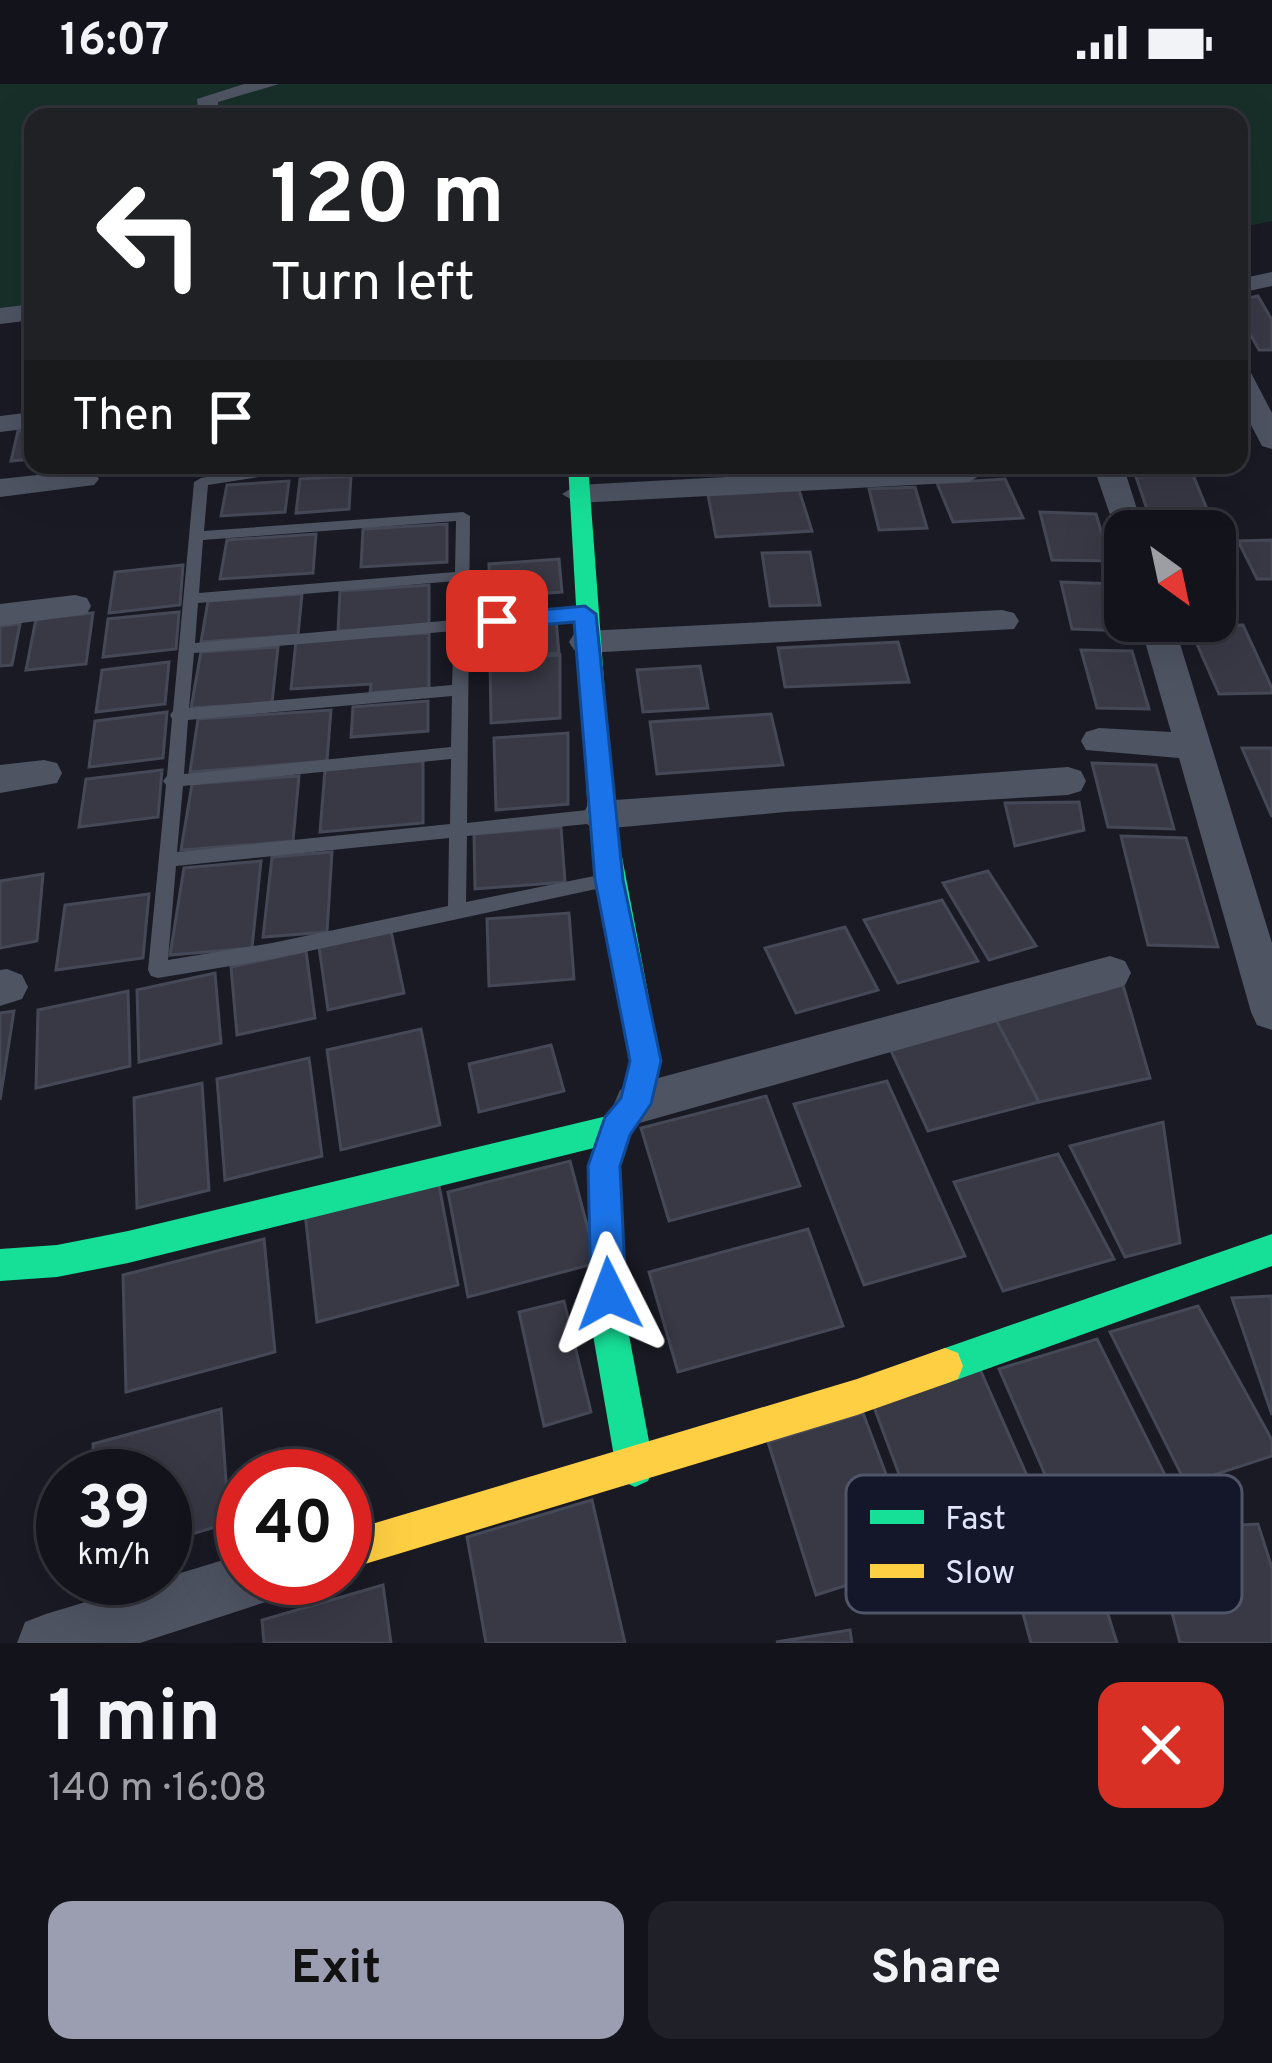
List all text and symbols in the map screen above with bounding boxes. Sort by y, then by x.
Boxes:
text: 16:07 [60,14,169,71]
text: 120 m [270,147,505,253]
icon: left [72,156,228,312]
text: Turn left [270,251,475,320]
icon: arrive [198,384,264,450]
text: Then [72,389,174,446]
north arrow [1104,510,1236,642]
map controls [1104,510,1236,642]
pin [446,570,548,672]
icon: arrive [464,588,530,654]
position arrow [546,1231,672,1357]
speed limit sign: 40 [216,1449,372,1605]
text: 39 [78,1474,150,1550]
legend [846,1475,1242,1613]
text: Fast [945,1500,1006,1542]
text: km/h [78,1538,150,1575]
text: Slow [945,1554,1015,1596]
text: 1 min [48,1675,221,1767]
button: close [1098,1682,1224,1808]
text: 140 m · 16:08 [48,1766,267,1815]
button: Exit [48,1901,624,2039]
button: Share [648,1901,1224,2039]

